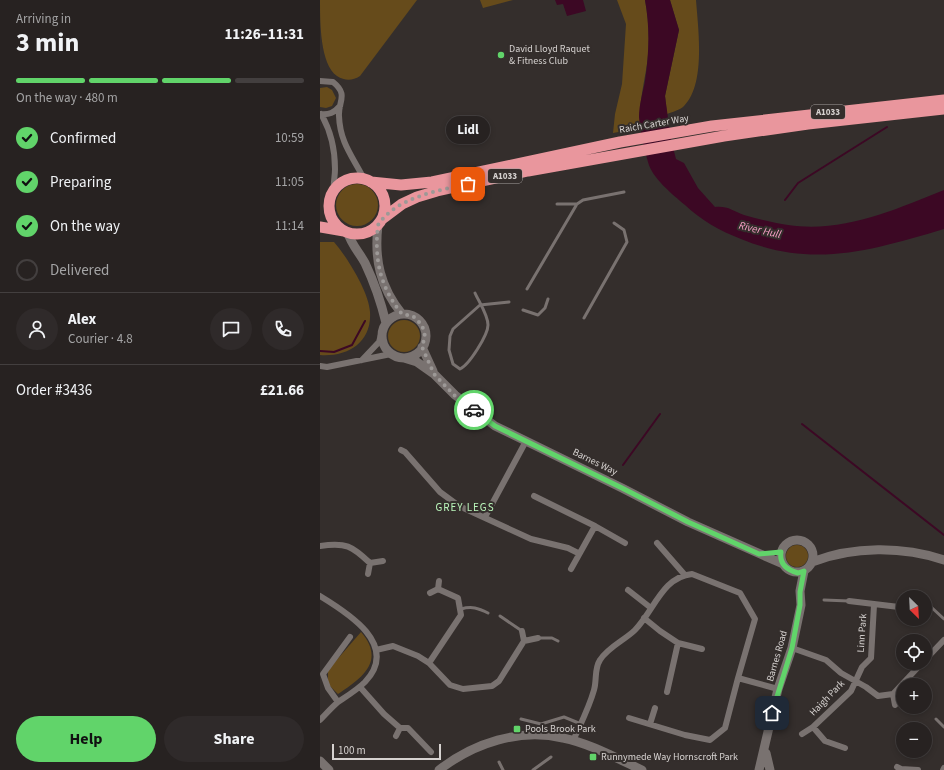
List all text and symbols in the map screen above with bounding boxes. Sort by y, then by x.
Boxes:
text: Arriving in [16,10,71,28]
text: 3 min [16,24,79,61]
text: 11:26–11:31 [224,24,304,45]
place label: David Lloyd Raquet & Fitness Club [509,42,590,68]
marker: David Lloyd Raquet & Fitness Club [496,50,506,60]
text: On the way · 480 m [16,89,118,107]
road number: A1033 [811,105,845,119]
street label: Raich Carter Way [618,111,690,137]
callout: Lidl [446,116,490,144]
text: Lidl [457,121,479,139]
icon: check [16,127,38,149]
text: Confirmed [50,128,116,149]
text: 10:59 [275,129,304,147]
pin [451,167,485,201]
road number: A1033 [488,169,522,183]
icon: check [16,171,38,193]
text: Preparing [50,172,111,193]
text: 11:05 [275,173,304,191]
icon: bag [457,173,479,195]
icon: check [16,215,38,237]
text: On the way [50,216,120,237]
text: 11:14 [275,217,304,235]
water label: River Hull [737,218,783,242]
text: Delivered [50,260,109,281]
button: person [16,308,58,350]
button: chat [210,308,252,350]
button: phone [262,308,304,350]
text: Alex [68,309,96,330]
text: Courier · 4.8 [68,330,133,348]
text: Order #3436 [16,380,92,401]
text: £21.66 [260,380,304,401]
courier [454,390,494,430]
icon: car [463,399,485,421]
street label: Barnes Way [570,445,620,479]
district label: GREY LEGS [435,500,495,515]
north arrow [896,590,932,626]
map controls [896,590,932,758]
street label: Linn Park [854,613,870,653]
street label: Barnes Road [763,629,791,683]
button: locate [896,634,932,670]
street label: Haigh Park [806,677,848,719]
button: + [896,678,932,714]
pin [755,696,789,730]
icon: home [761,702,783,724]
button: Help [16,716,156,762]
button: Share [164,716,304,762]
place label: Pools Brook Park [525,722,596,736]
button: − [896,722,932,758]
marker: Pools Brook Park [512,724,522,734]
scale bar [332,742,441,761]
text: 100 m [338,743,366,758]
place label: Runnymede Way Hornscroft Park [601,750,738,764]
marker: Runnymede Way Hornscroft Park [588,752,598,762]

